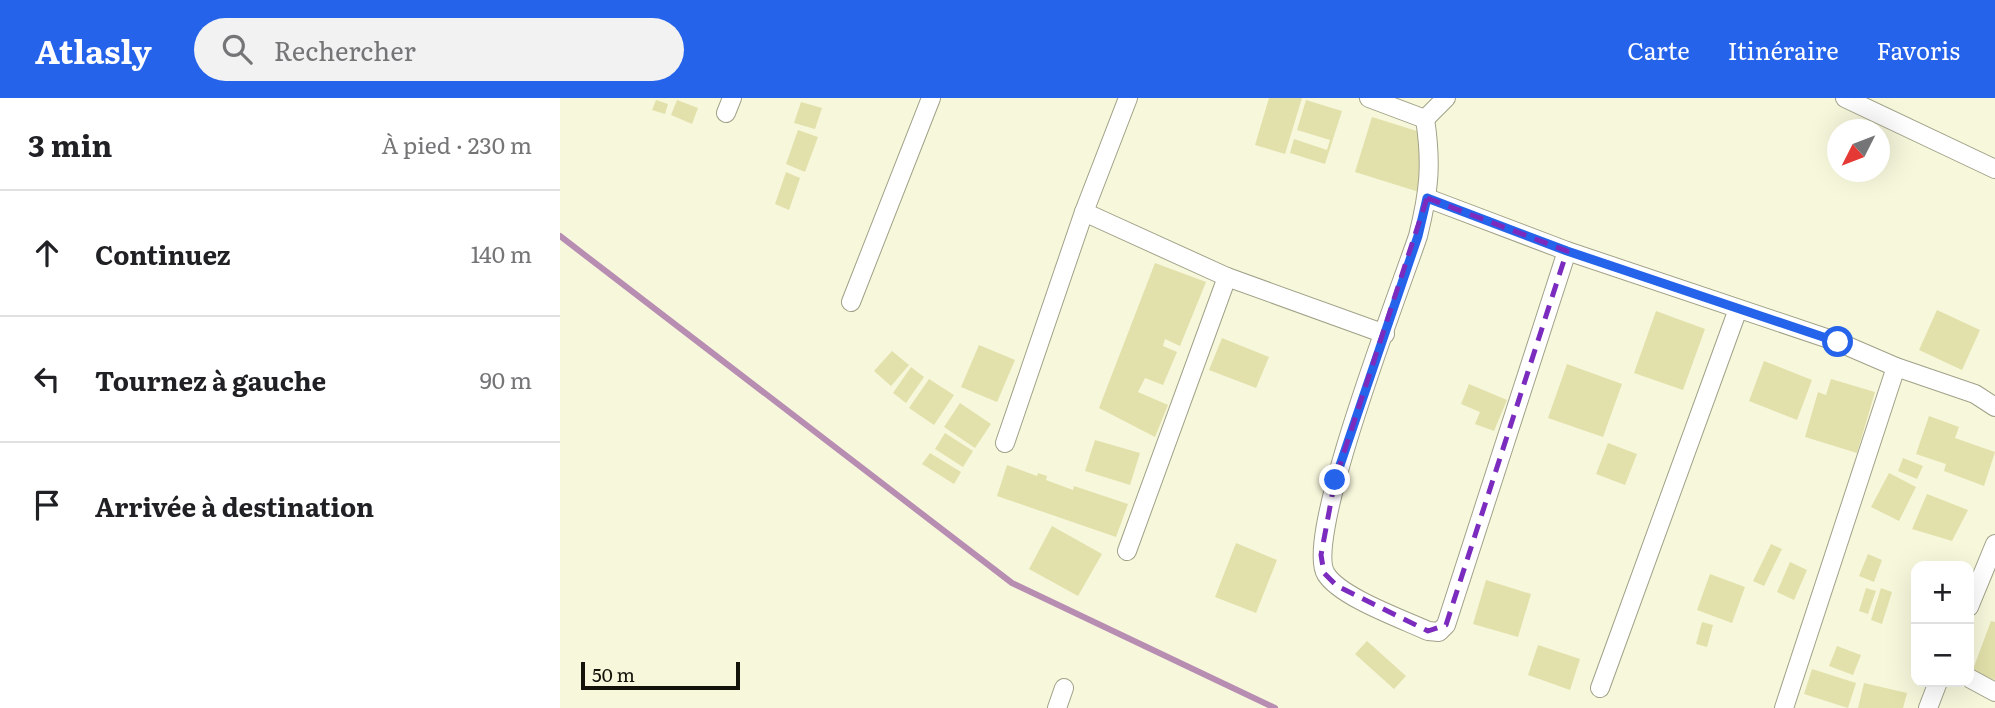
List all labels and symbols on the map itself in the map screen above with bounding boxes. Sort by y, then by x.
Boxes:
north arrow [1827,119,1890,182]
route start [1822,326,1853,357]
route end [1319,464,1350,495]
scale bar [581,659,740,691]

